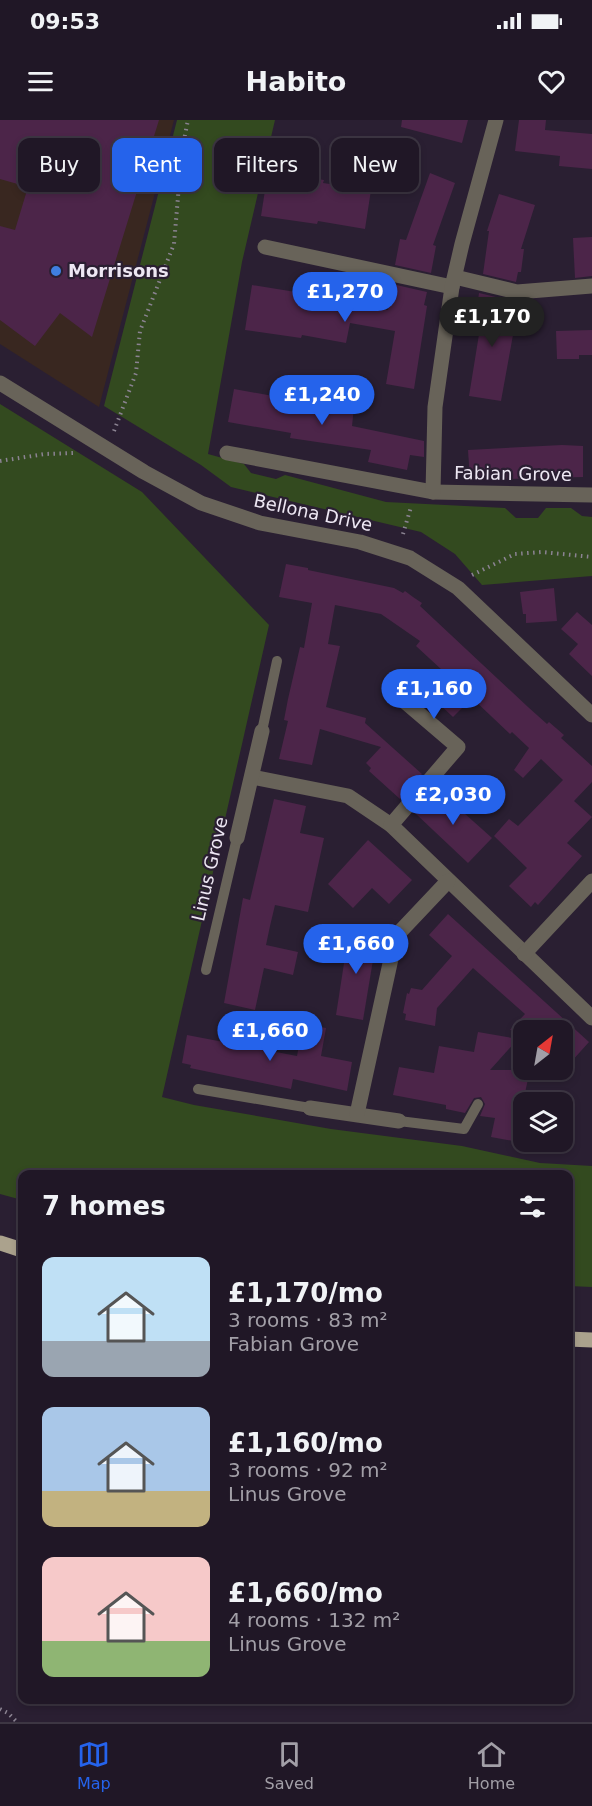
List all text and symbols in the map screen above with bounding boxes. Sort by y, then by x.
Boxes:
text: 09:53 [30,9,100,34]
icon: menu [24,65,57,98]
icon: heart [535,65,568,98]
text: Habito [246,66,346,97]
chip: Buy [18,138,100,192]
chip: Rent [112,138,202,192]
chip: Filters [214,138,319,192]
chip: New [331,138,419,192]
place label: Morrisons [68,260,169,281]
marker: Morrisons [49,264,63,278]
pin: £1,270 [296,272,394,323]
text: £1,270 [306,279,384,303]
pin: £1,170 [443,297,541,348]
text: £1,170 [453,304,531,328]
pin: £1,240 [273,375,371,426]
text: £1,240 [283,382,361,406]
street label: Fabian Grove [454,462,572,485]
street label: Bellona Drive [252,490,374,535]
pin: £1,160 [385,669,483,720]
text: £1,160 [395,676,473,700]
pin: £2,030 [404,775,502,826]
text: £2,030 [414,782,492,806]
street label: Linus Grove [187,815,232,923]
pin: £1,660 [307,924,405,975]
text: £1,660 [317,931,395,955]
pin: £1,660 [221,1011,319,1062]
text: £1,660 [231,1018,309,1042]
north arrow [513,1020,573,1080]
map controls [513,1020,573,1152]
button: layers [513,1092,573,1152]
icon: filters [516,1190,549,1223]
text: 7 homes [42,1191,166,1221]
text: £1,170/mo [228,1278,383,1308]
icon: home [90,1281,162,1353]
text: 3 rooms · 83 m² [228,1308,388,1332]
text: Fabian Grove [228,1332,359,1356]
text: £1,160/mo [228,1428,383,1458]
icon: home [90,1431,162,1503]
text: 3 rooms · 92 m² [228,1458,388,1482]
text: Linus Grove [228,1482,347,1506]
text: £1,660/mo [228,1578,383,1608]
icon: home [90,1581,162,1653]
text: 4 rooms · 132 m² [228,1608,400,1632]
text: Linus Grove [228,1632,347,1656]
tab: Map [77,1738,111,1793]
tab: Saved [265,1738,314,1793]
tab: Home [468,1738,515,1793]

